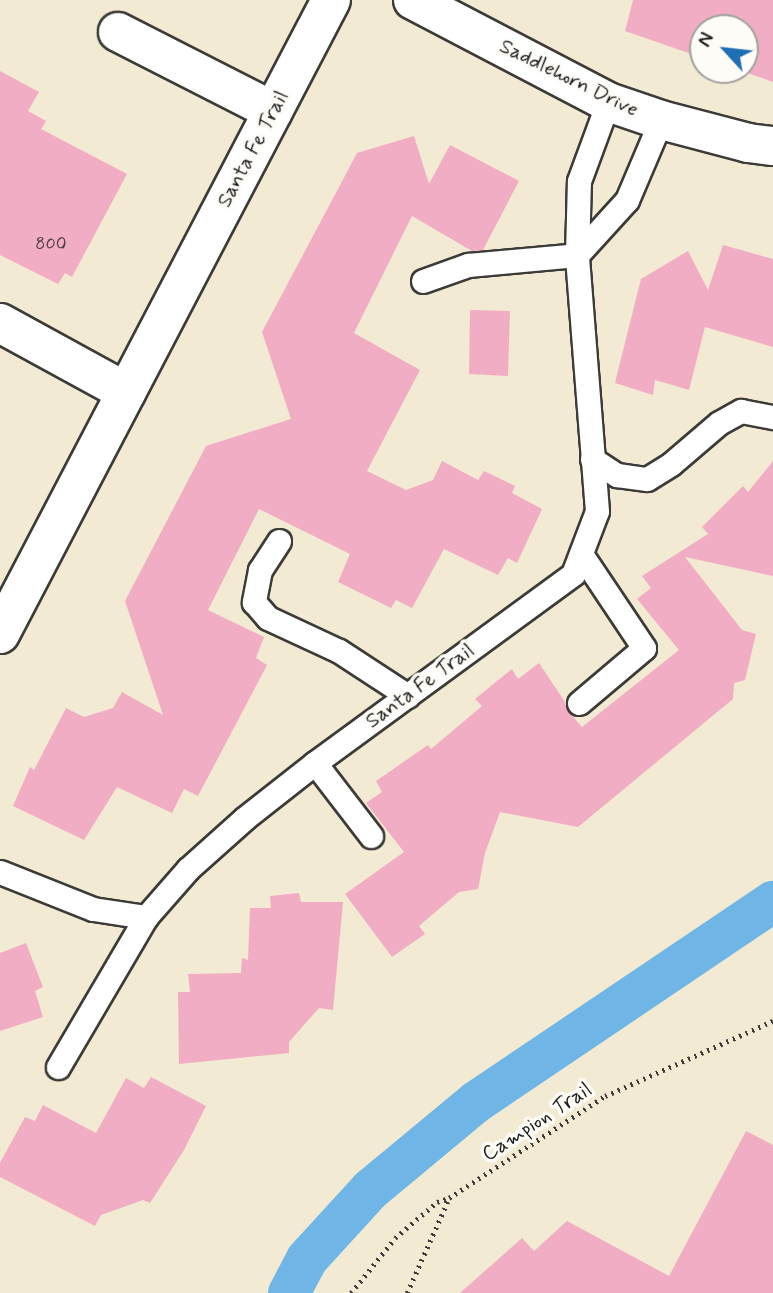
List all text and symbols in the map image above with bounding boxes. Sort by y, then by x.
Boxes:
north arrow [689,14,759,84]
text: N [693,29,721,51]
street label: Saddlehorn Drive [496,34,642,122]
street label: Santa Fe Trail [213,88,293,210]
house number: 800 [35,233,67,255]
street label: Santa Fe Trail [362,639,478,733]
street label: Campion Trail [479,1078,595,1166]

